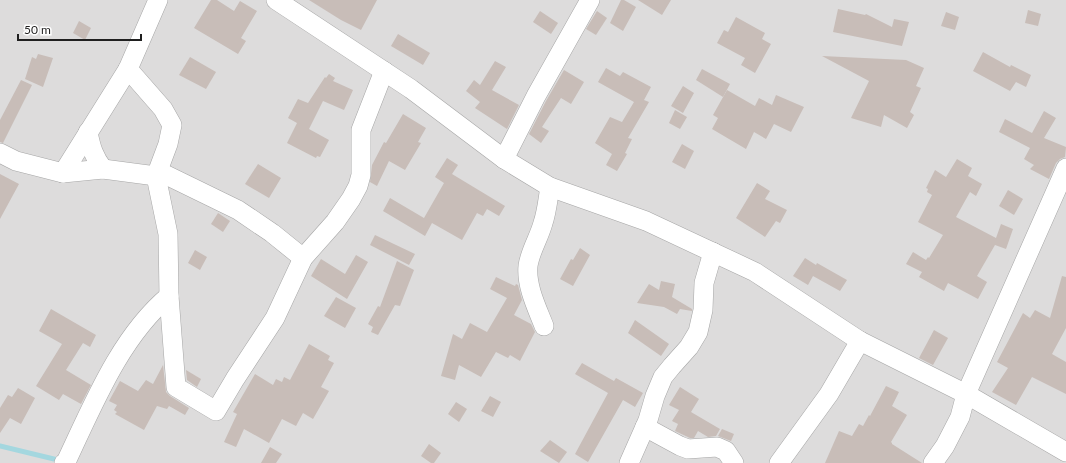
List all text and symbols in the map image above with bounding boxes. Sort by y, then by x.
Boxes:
scale bar [18,16,141,42]
text: 50 m [24,22,51,37]

